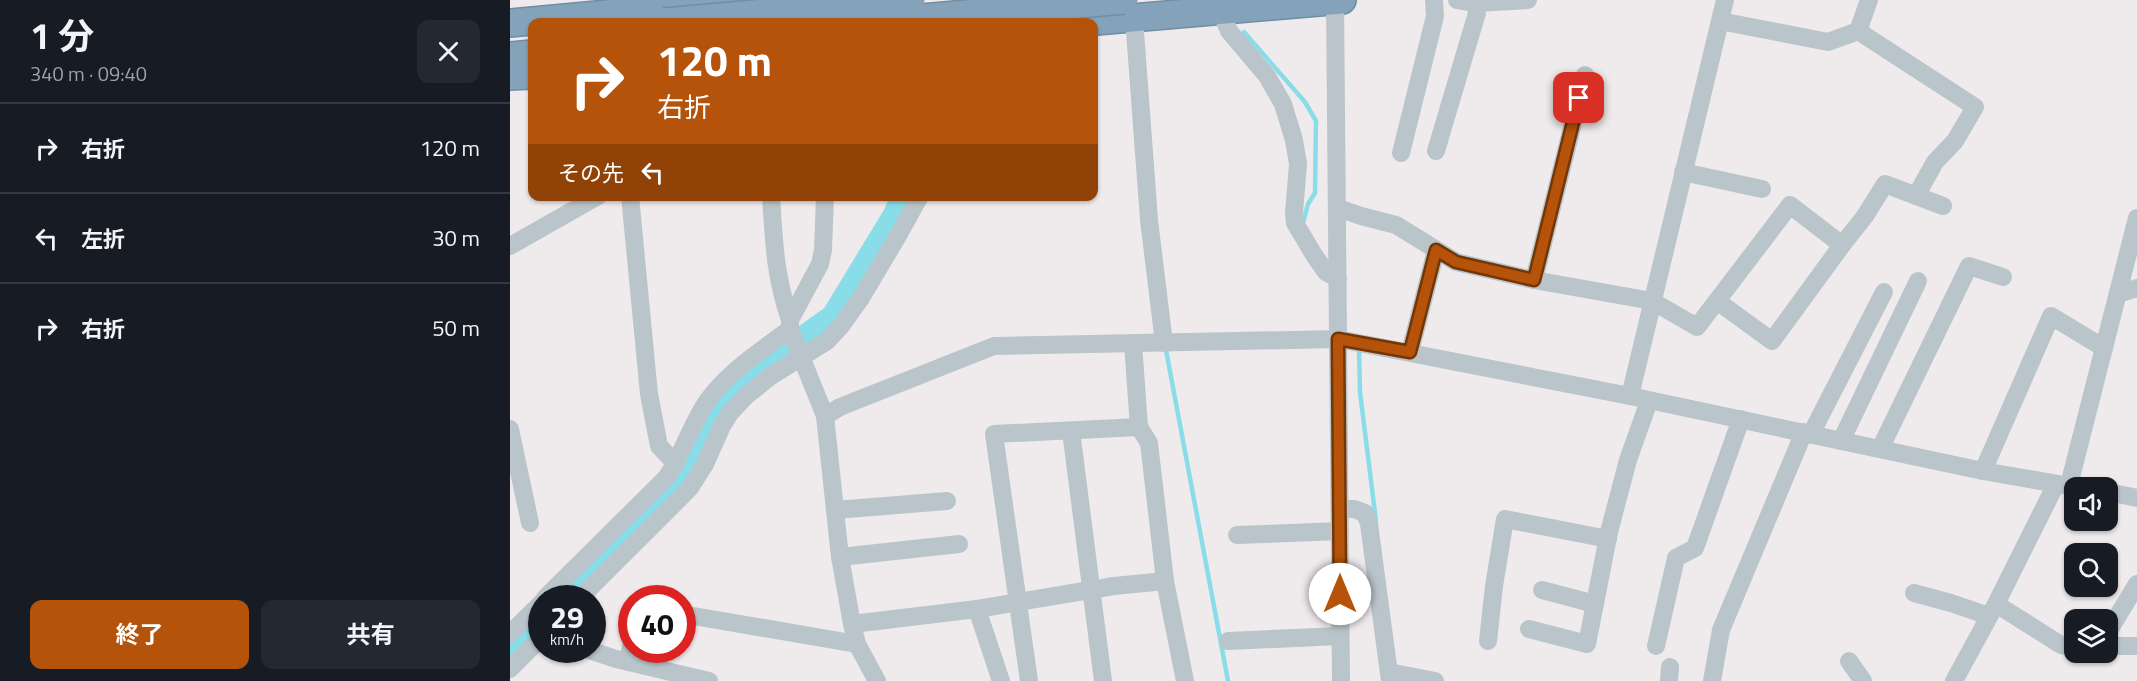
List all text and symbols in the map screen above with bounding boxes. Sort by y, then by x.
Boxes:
text: 1 分 [30,8,94,63]
button: close [417,20,480,83]
text: 120 m [657,28,772,92]
icon: right [558,42,636,120]
text: 340 m · 09:40 [30,58,147,89]
pin [1553,72,1604,123]
icon: arrive [1562,81,1595,114]
text: 右折 [657,86,711,127]
text: 120 m [420,131,480,165]
icon: right [30,132,63,165]
text: 右折 [81,132,125,166]
text: その先 [558,156,624,190]
icon: left [636,156,669,189]
text: 30 m [432,221,480,255]
icon: left [30,222,63,255]
text: 左折 [81,222,125,256]
text: 50 m [432,311,480,345]
icon: right [30,312,63,345]
text: 右折 [81,312,125,346]
map controls [2064,477,2118,663]
button: sound [2064,477,2118,531]
button: search [2064,543,2118,597]
position arrow [1308,562,1372,626]
speed limit sign: 40 [618,585,696,663]
text: 29 [550,594,584,640]
button: 終了 [30,600,249,669]
button: 共有 [261,600,480,669]
button: layers [2064,609,2118,663]
text: km/h [550,628,584,651]

